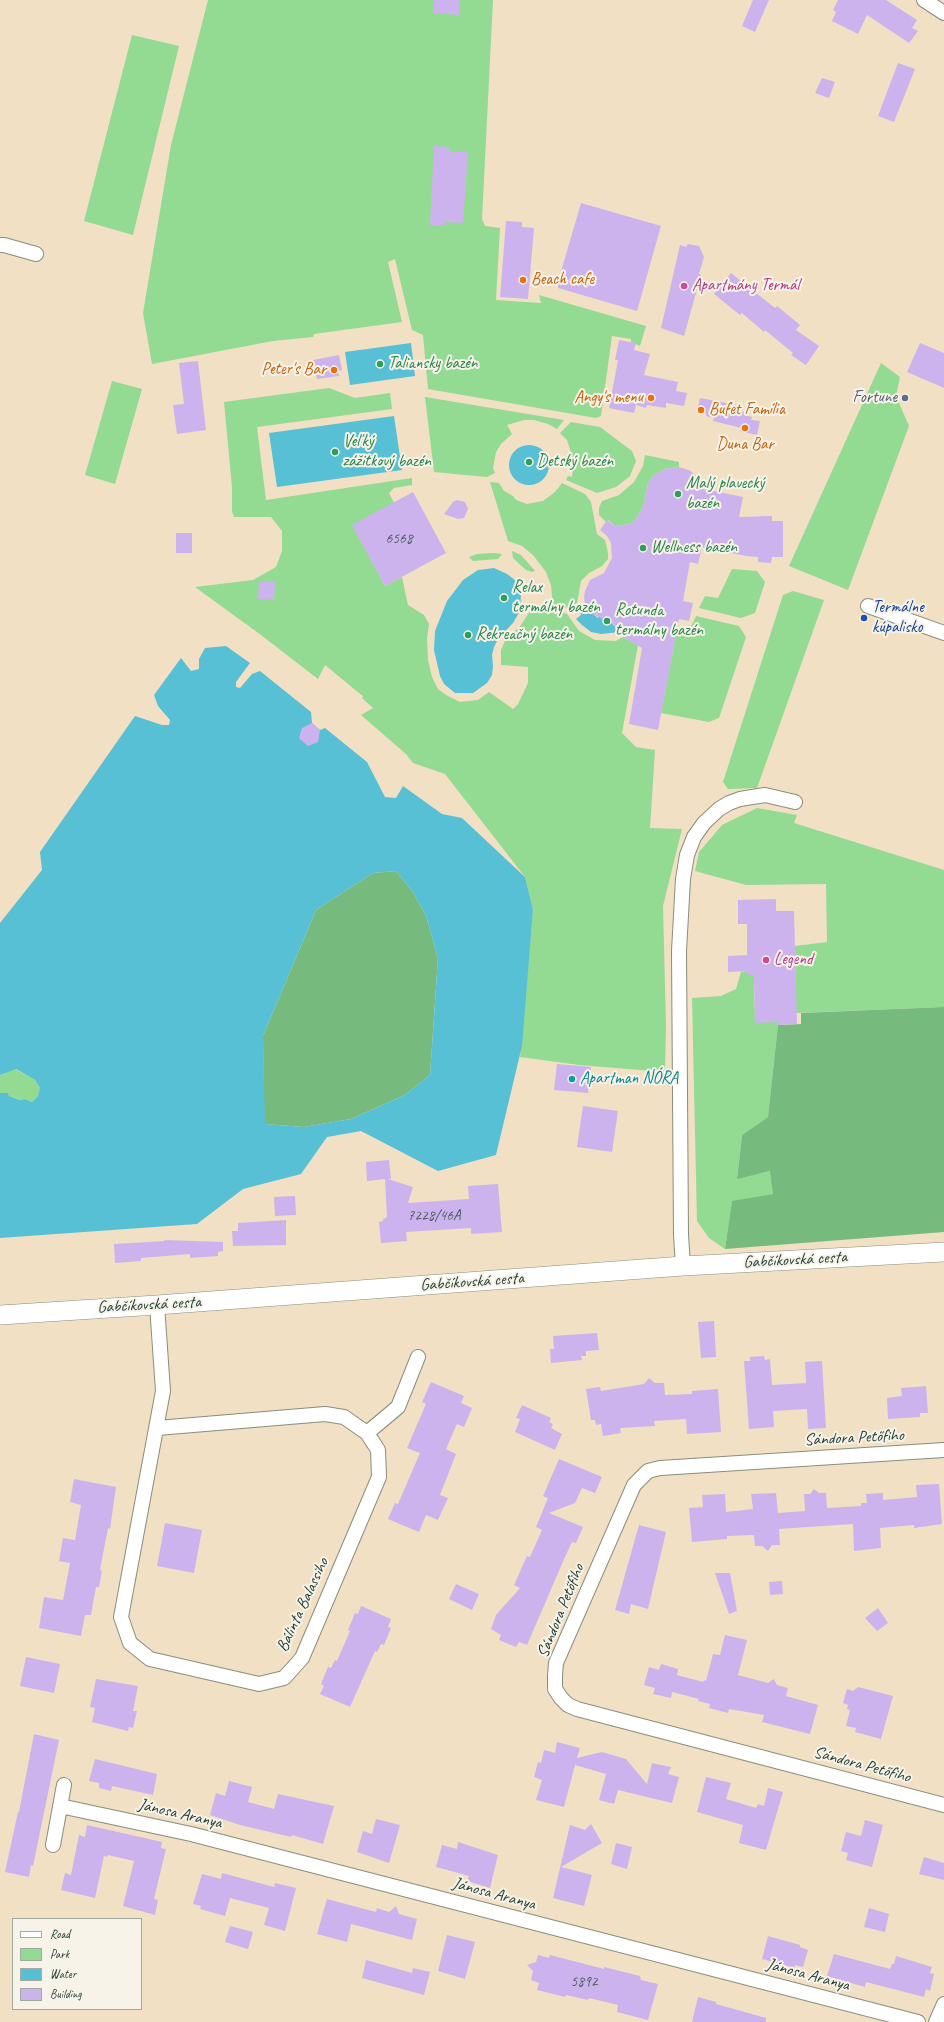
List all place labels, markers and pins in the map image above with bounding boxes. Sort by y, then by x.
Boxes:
place label: Beach cafe [531,270,594,290]
marker: Beach cafe [518,275,528,285]
place label: Apartmány Termál [692,276,799,296]
marker: Apartmány Termál [679,281,689,291]
place label: Taliansky bazén [388,354,477,374]
marker: Taliansky bazén [375,359,385,369]
place label: Peter's Bar [261,360,326,380]
marker: Peter's Bar [329,365,339,375]
place label: Angy's menu [574,388,643,408]
place label: Fortune [852,388,897,408]
marker: Angy's menu [646,393,656,403]
marker: Fortune [900,393,910,403]
place label: Bufet Família [709,400,785,420]
marker: Bufet Família [696,405,706,415]
marker: Duna Bar [740,423,750,433]
place label: Veľký zážitkový bazén [343,432,431,472]
place label: Duna Bar [716,435,774,455]
marker: Veľký zážitkový bazén [330,447,340,457]
place label: Detský bazén [537,452,613,472]
marker: Detský bazén [524,457,534,467]
place label: Malý plavecký bazén [686,474,764,514]
marker: Malý plavecký bazén [673,489,683,499]
place label: Wellness bazén [651,538,737,558]
marker: Wellness bazén [638,543,648,553]
place label: Relax termálny bazén [512,578,600,618]
marker: Relax termálny bazén [499,593,509,603]
place label: Termálne kúpalisko [872,598,924,638]
place label: Rotunda termálny bazén [615,601,703,641]
marker: Termálne kúpalisko [859,613,869,623]
marker: Rotunda termálny bazén [602,616,612,626]
place label: Rekreačný bazén [476,625,572,645]
marker: Rekreačný bazén [463,630,473,640]
place label: Legend [774,950,813,970]
marker: Legend [761,955,771,965]
place label: Apartman NÓRA [580,1069,678,1089]
marker: Apartman NÓRA [567,1074,577,1084]

